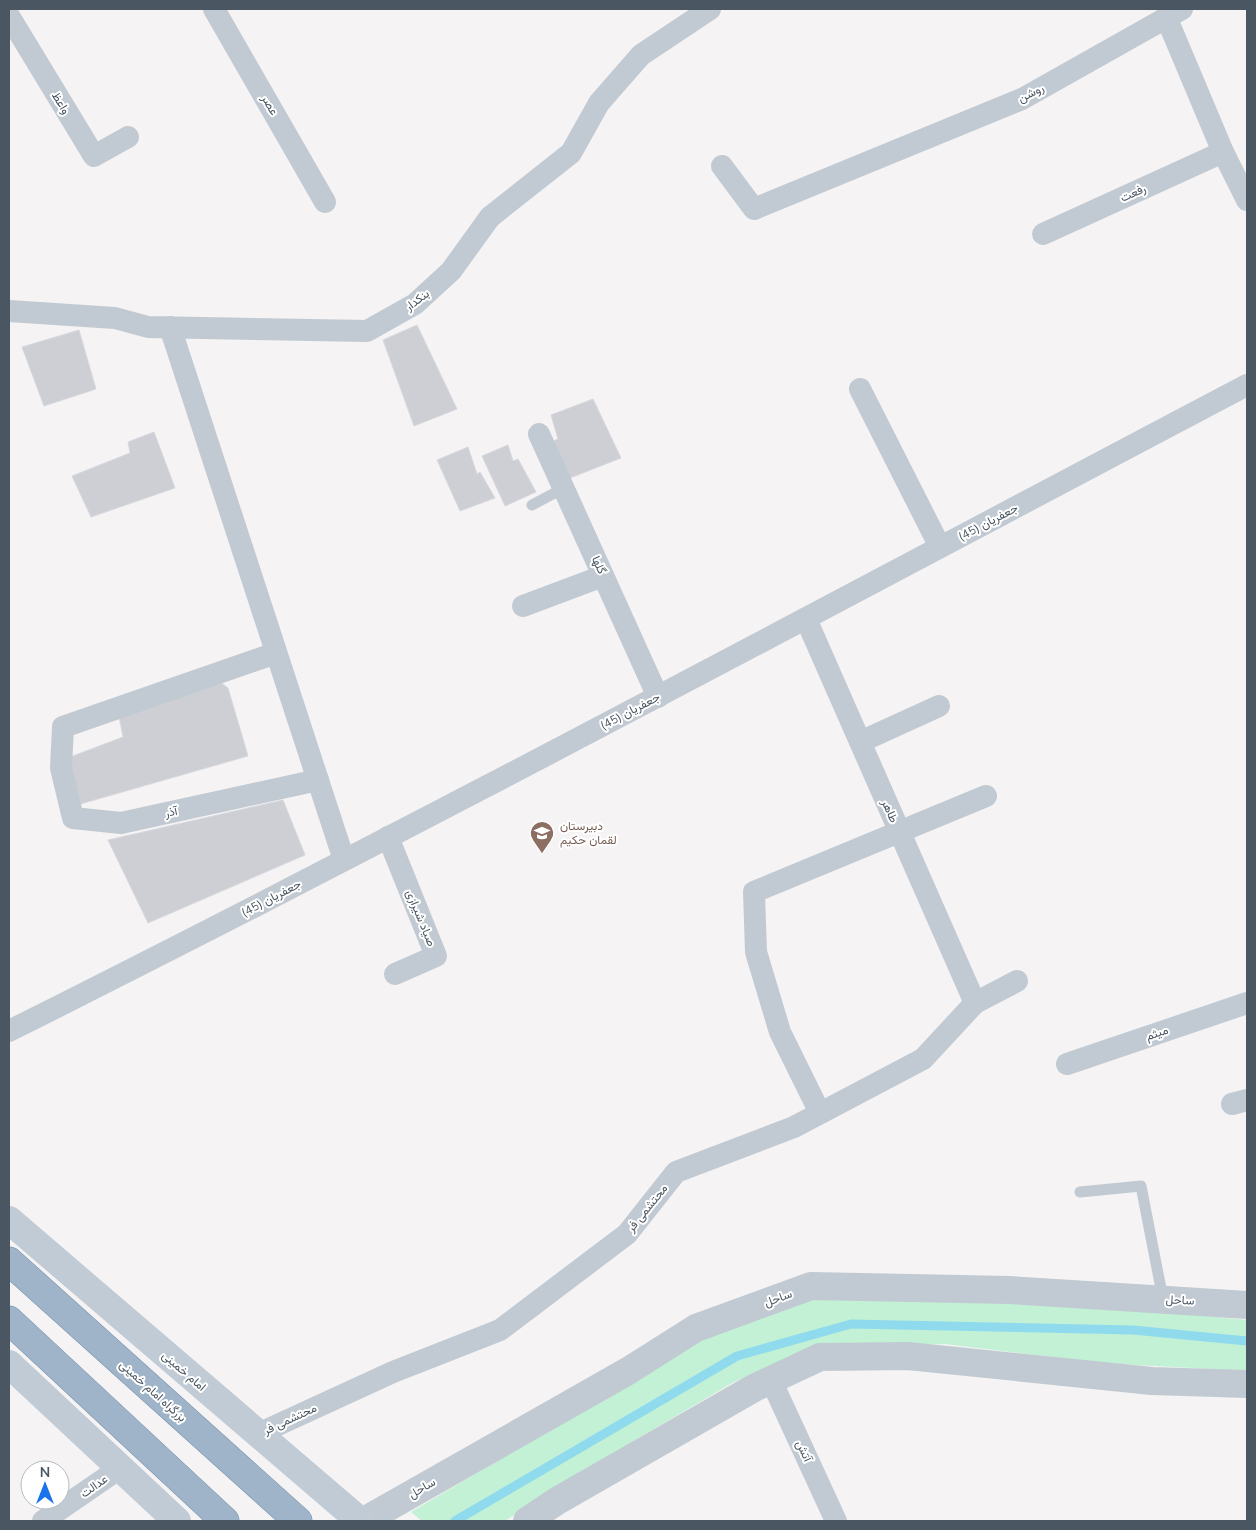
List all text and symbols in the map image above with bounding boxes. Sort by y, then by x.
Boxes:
street label: روشن [1015,80,1047,106]
street label: واعظ [48,89,74,117]
street label: عصر [257,91,282,118]
street label: رفعت [1118,180,1148,206]
street label: بنکدار [401,285,433,315]
street label: جعفریان (45) [955,500,1021,544]
street label: گلها [588,553,610,577]
street label: جعفریان (45) [597,689,663,733]
street label: طاهر [877,796,902,825]
street label: آذر [162,803,180,821]
place label: دبیرستان لقمان حکیم [560,818,617,848]
school or university icon: دبیرستان لقمان حکیم [529,820,555,854]
street label: جعفریان (45) [238,876,304,920]
street label: صیاد شیرازی [402,887,440,949]
street label: میثم [1144,1022,1170,1044]
street label: محتشمی فر [622,1181,671,1236]
street label: ساحل [762,1286,794,1310]
street label: ساحل [1165,1291,1195,1309]
street label: امام خمینی [159,1347,209,1395]
street label: بزرگراه امام خمینی [116,1357,190,1425]
street label: محتشمی فر [260,1400,319,1439]
street label: آتش [792,1438,816,1465]
north arrow [20,1460,70,1510]
text: N [40,1463,50,1482]
street label: عدالت [77,1471,111,1501]
street label: ساحل [406,1474,438,1502]

